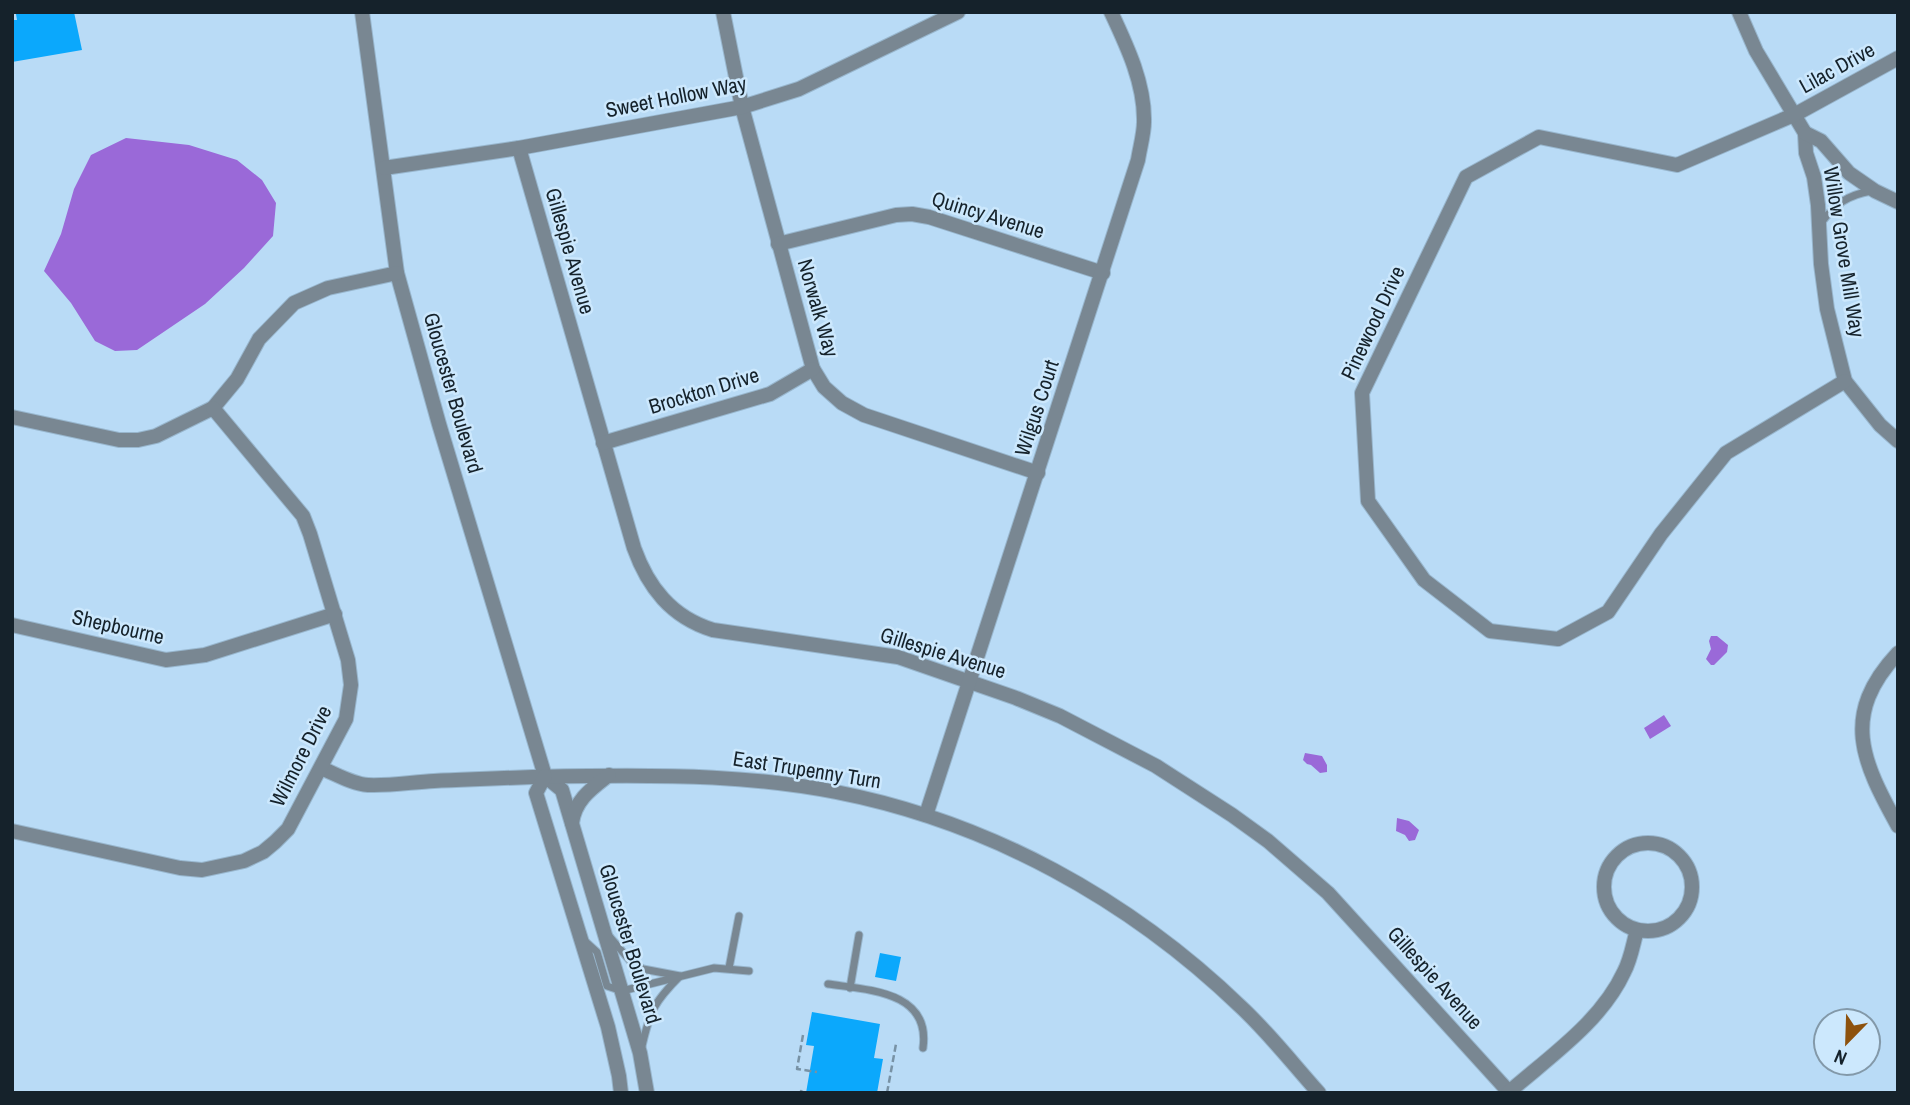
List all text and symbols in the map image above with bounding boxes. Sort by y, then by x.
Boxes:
street label: Lilac Drive [1794,35,1880,100]
street label: Sweet Hollow Way [603,69,749,124]
street label: Willow Grove Mill Way [1817,164,1872,340]
street label: Gillespie Avenue [539,184,602,317]
street label: Quincy Avenue [928,184,1048,245]
street label: Norwalk Way [791,255,846,361]
street label: Pinewood Drive [1334,261,1412,384]
street label: Gloucester Boulevard [417,309,490,476]
street label: Wilgus Court [1007,356,1066,460]
street label: Brockton Drive [645,360,763,421]
street label: Shepbourne [69,602,167,651]
street label: Gillespie Avenue [877,620,1010,685]
street label: Wilmore Drive [263,700,338,811]
street label: East Trupenny Turn [731,743,883,796]
street label: Gloucester Boulevard [592,860,669,1027]
street label: Gillespie Avenue [1381,920,1490,1036]
north arrow [1812,1007,1882,1077]
text: N [1830,1043,1851,1072]

